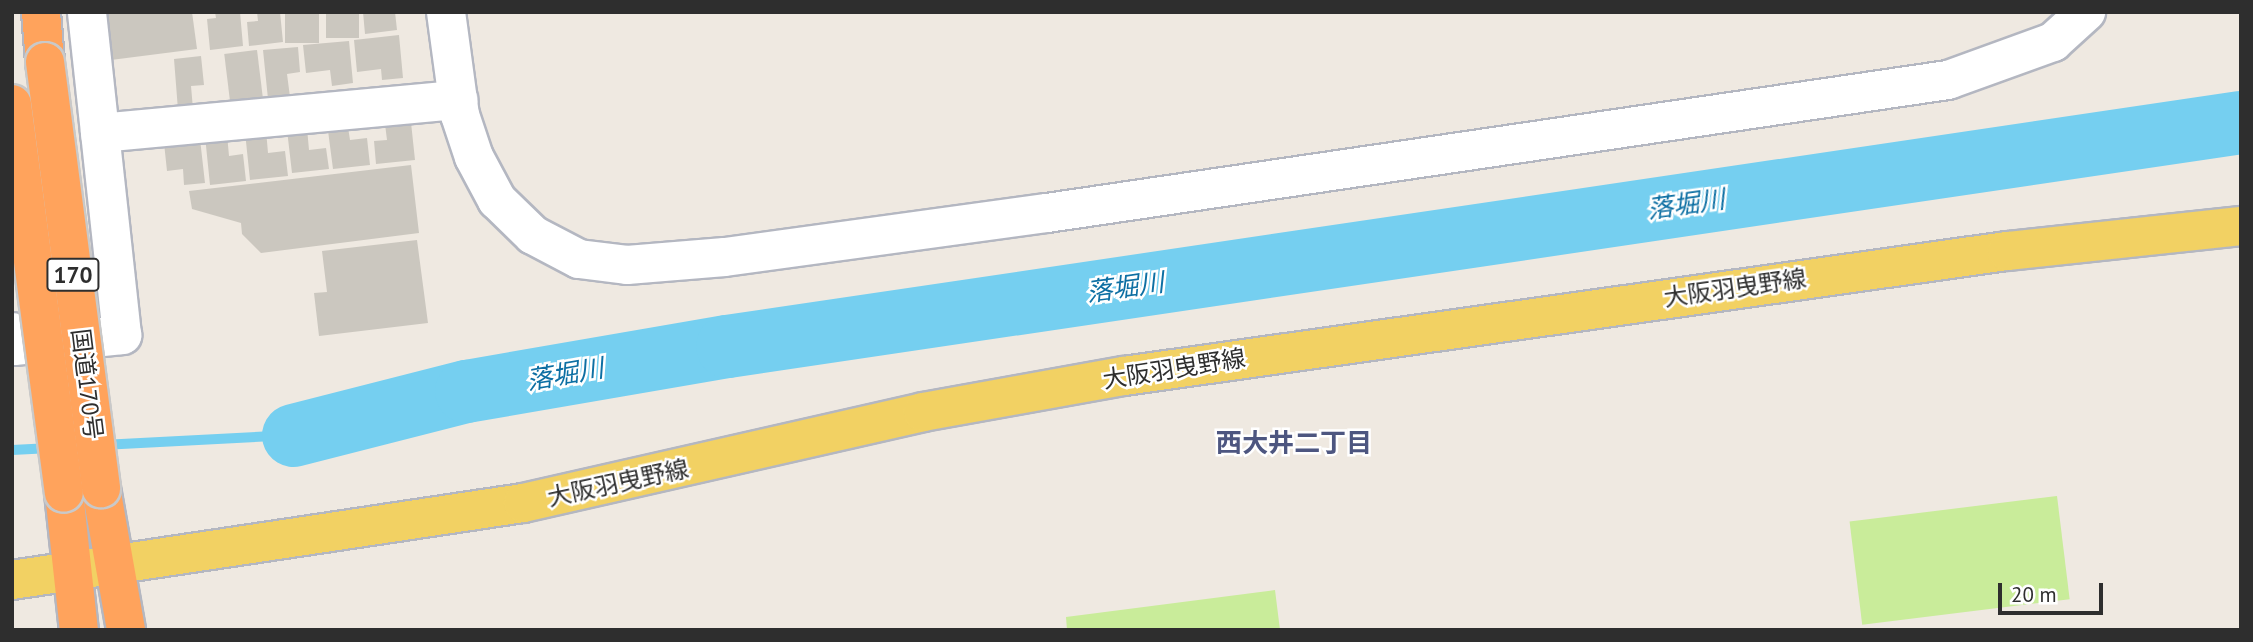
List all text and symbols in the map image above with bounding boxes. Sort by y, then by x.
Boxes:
water label: 落堀川 [1645,183,1727,225]
road number: 170 [45,256,101,294]
street label: 大阪羽曳野線 [1662,264,1808,312]
water label: 落堀川 [1084,266,1166,308]
street label: 国道170号 [66,327,108,441]
street label: 大阪羽曳野線 [1101,344,1247,394]
water label: 落堀川 [524,352,606,396]
district label: 西大井二丁目 [1216,427,1372,459]
street label: 大阪羽曳野線 [545,454,691,512]
scale bar [2001,568,2106,612]
text: 20 m [2011,581,2057,608]

